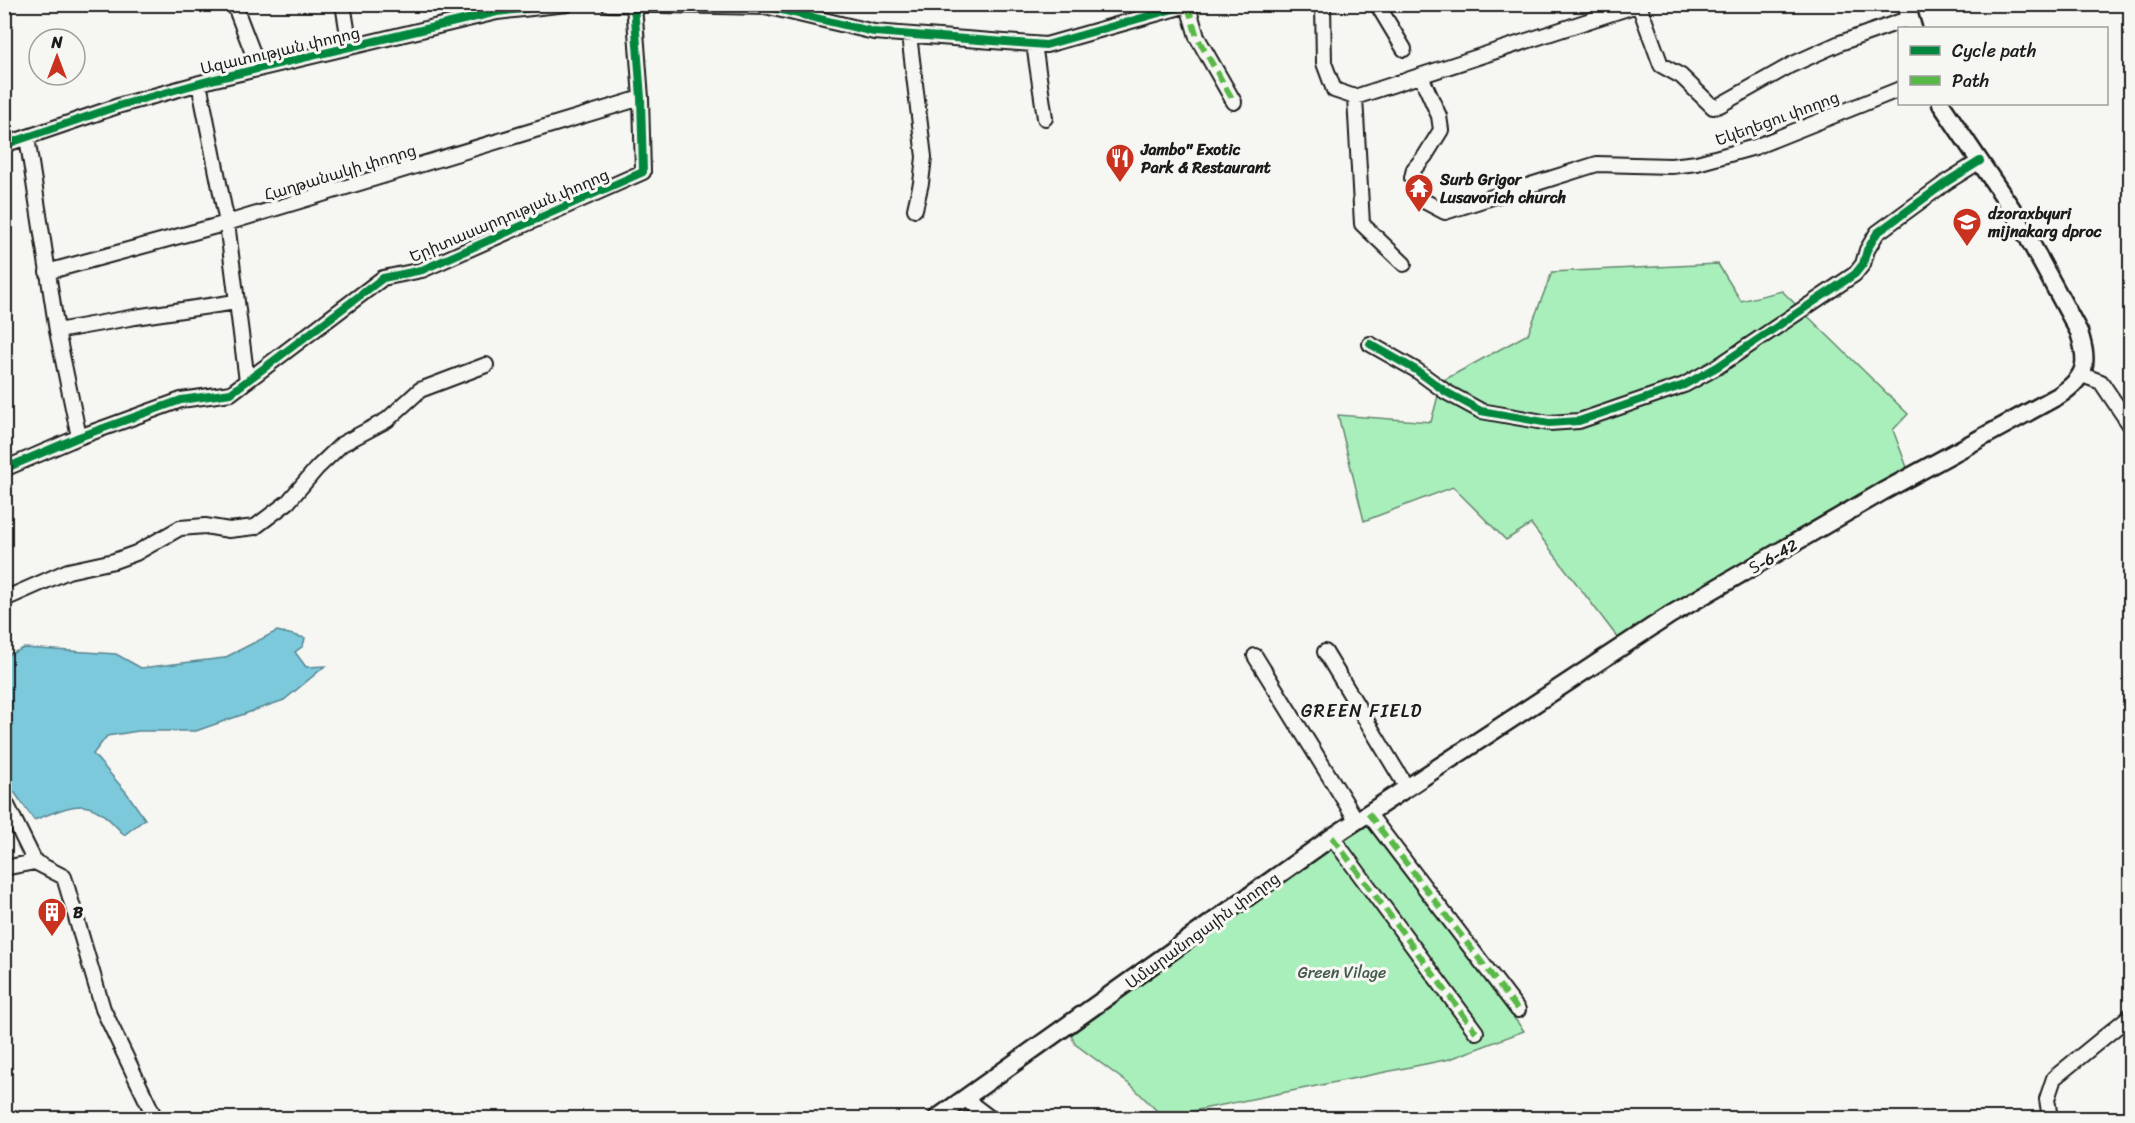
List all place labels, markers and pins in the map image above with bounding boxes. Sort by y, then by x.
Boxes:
place label: Jambo" Exotic Park & Restaurant [1140,135,1271,182]
restaurant icon: Jambo" Exotic Park & Restaurant [1104,142,1136,184]
place label: Surb Grigor Lusavorich church [1439,165,1567,212]
temple icon: Surb Grigor Lusavorich church [1403,172,1435,214]
place label: dzoraxbyuri mijnakarg dproc [1987,199,2103,246]
school or university icon: dzoraxbyuri mijnakarg dproc [1951,206,1983,248]
building icon: B [36,896,68,938]
place label: B [73,898,84,927]

